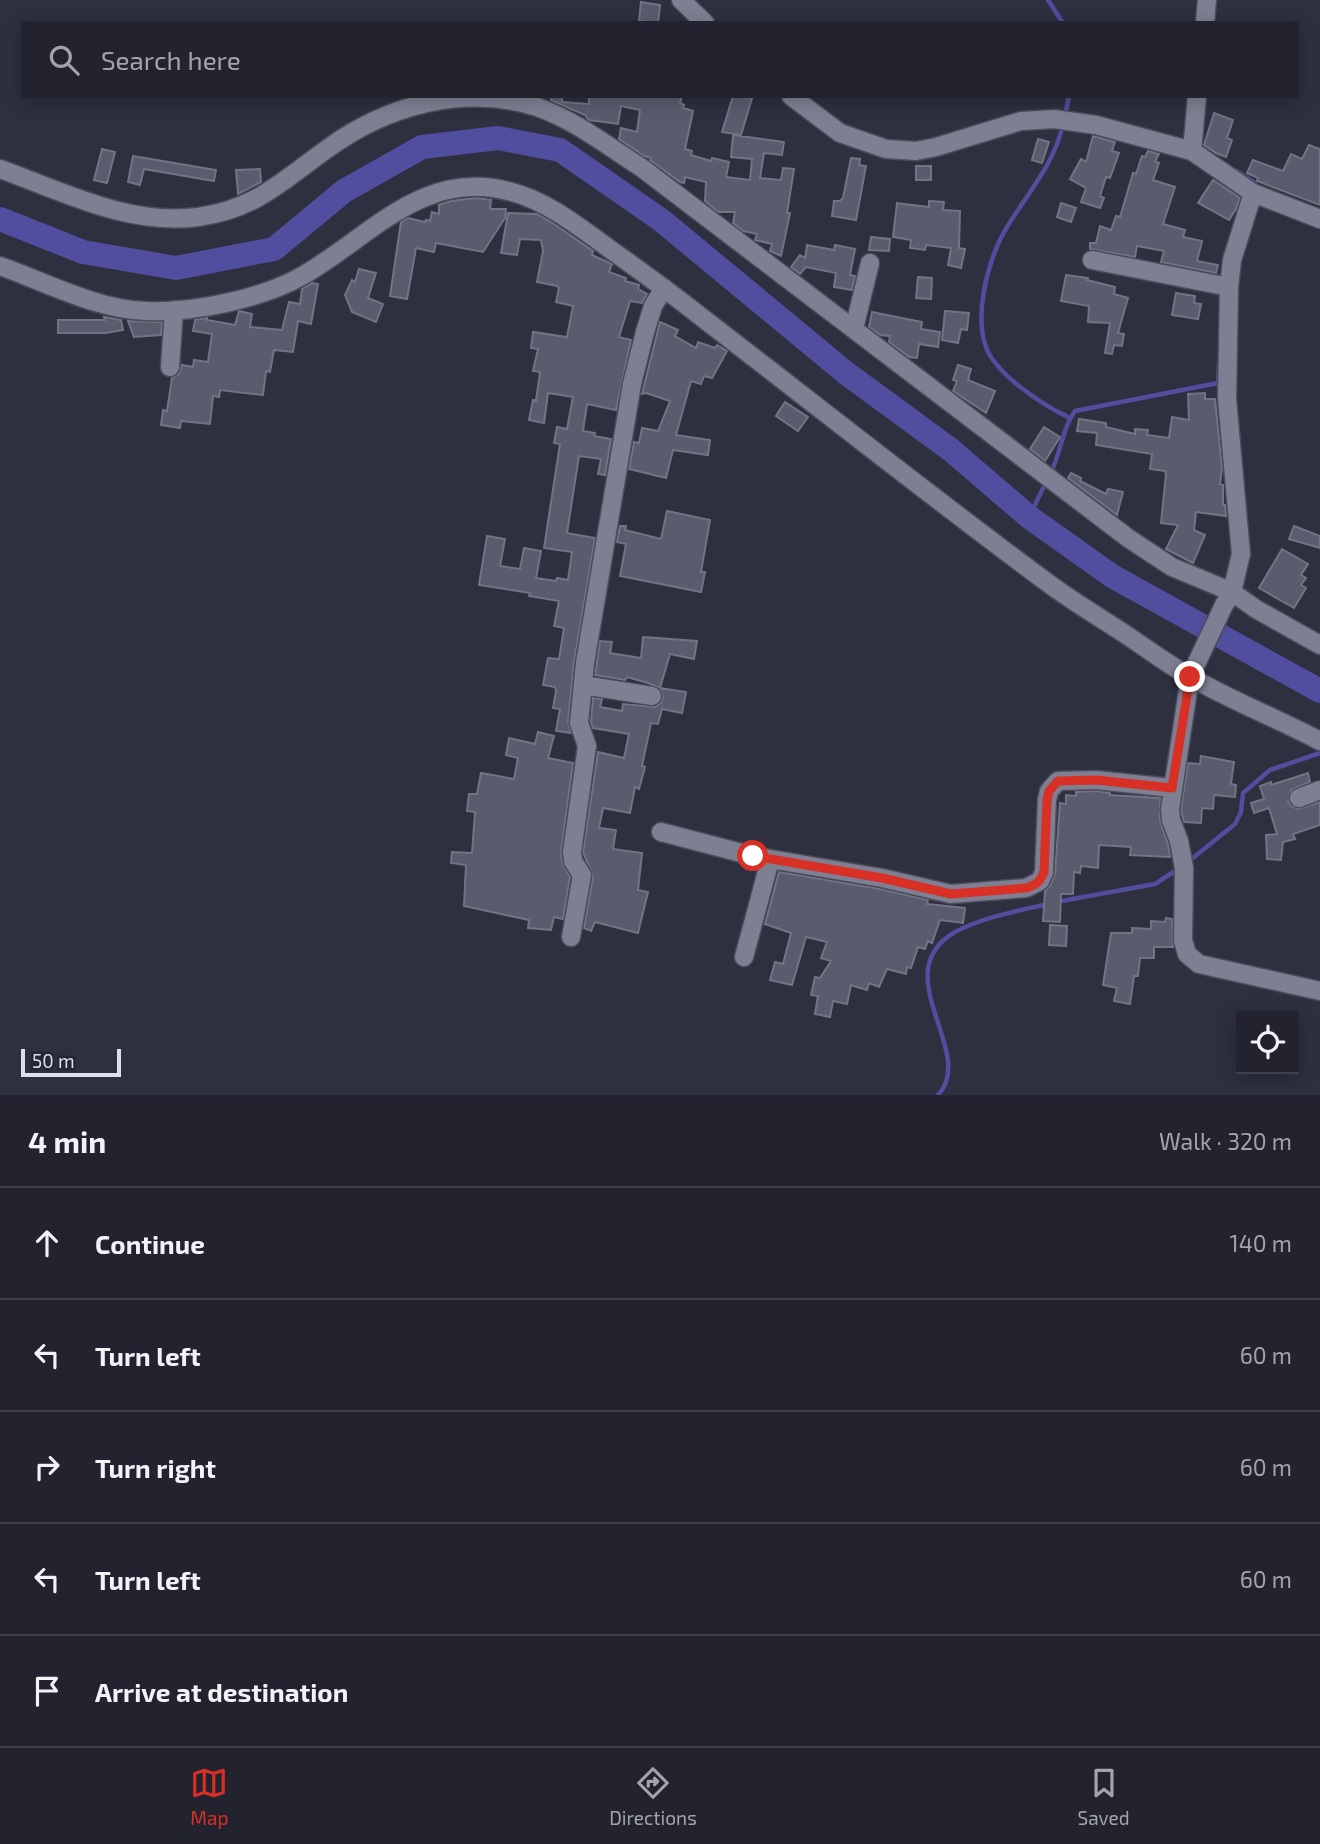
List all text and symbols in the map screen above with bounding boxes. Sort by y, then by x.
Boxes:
search box [21,21,1299,98]
icon: search [45,41,83,79]
text: Search here [101,44,241,75]
route end [1174,661,1205,692]
route start [737,840,768,871]
map controls [1236,1011,1299,1074]
button: locate [1236,1011,1299,1074]
scale bar [21,1046,121,1078]
text: 50 m [32,1049,75,1072]
text: 4 min [28,1123,106,1159]
text: Walk · 320 m [1159,1127,1292,1155]
icon: ahead [28,1224,66,1262]
text: Continue [95,1228,205,1259]
text: 140 m [1230,1229,1292,1257]
icon: left [28,1336,66,1374]
text: Turn left [95,1340,201,1371]
text: 60 m [1240,1341,1292,1369]
icon: right [28,1448,66,1486]
text: Turn right [95,1452,216,1483]
text: 60 m [1240,1453,1292,1481]
icon: left [28,1560,66,1598]
text: Turn left [95,1564,201,1595]
text: 60 m [1240,1565,1292,1593]
icon: arrive [28,1672,66,1710]
text: Arrive at destination [95,1676,348,1707]
tab: Map [190,1764,228,1829]
tab: Directions [609,1764,697,1829]
tab: Saved [1077,1764,1130,1829]

